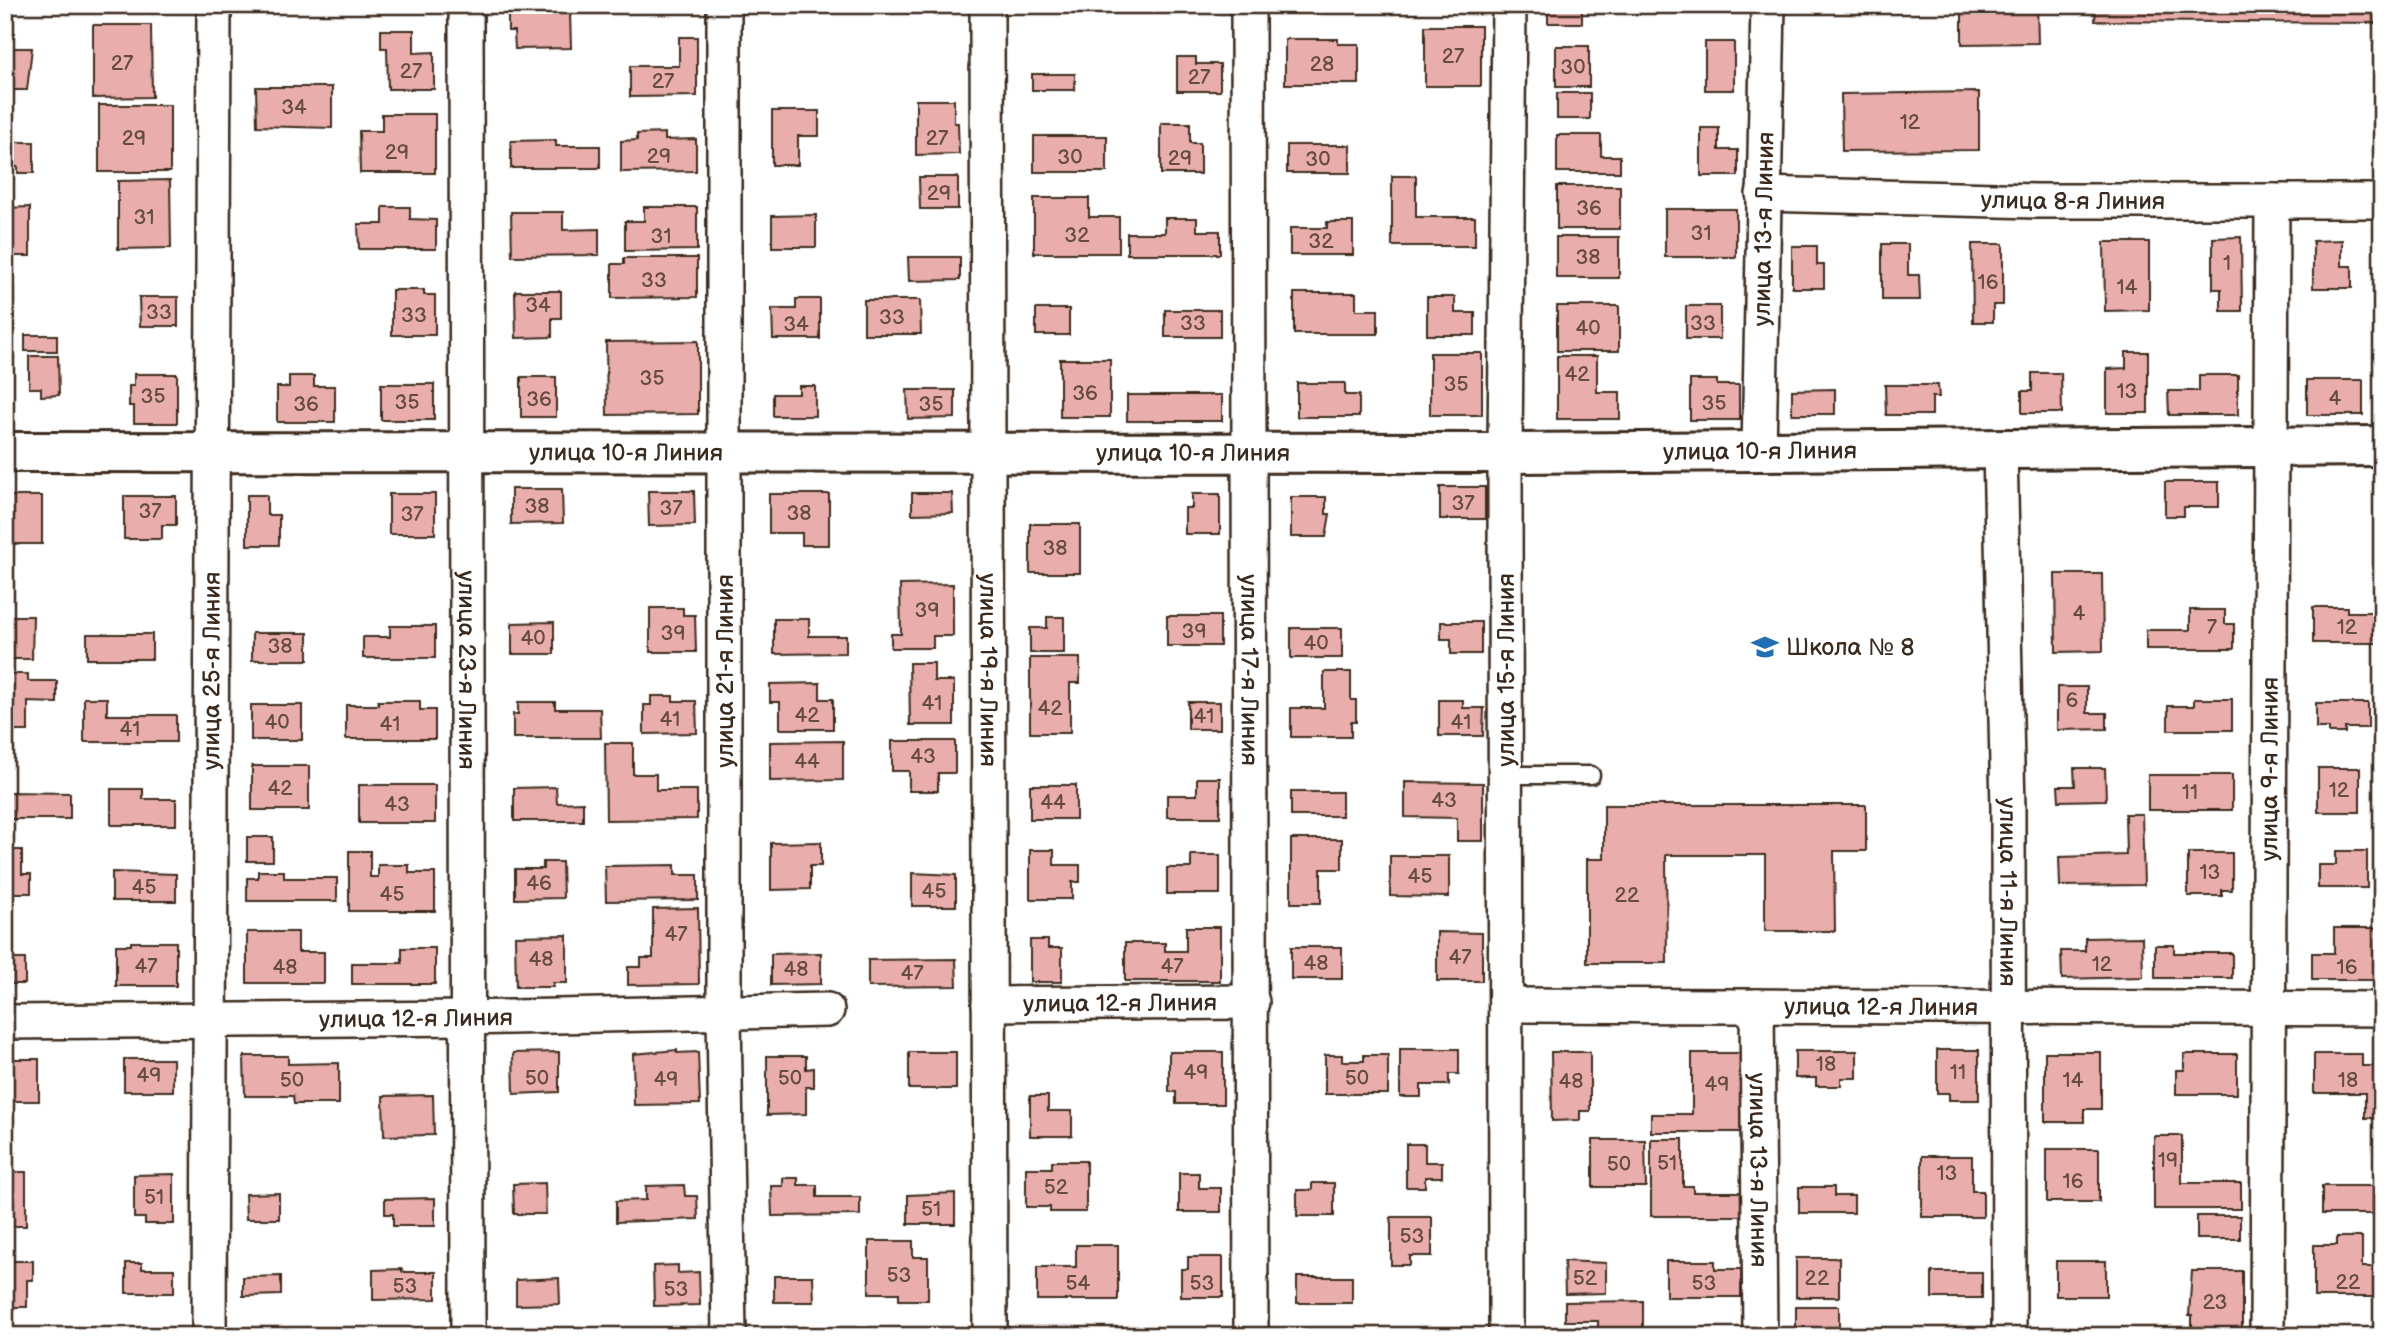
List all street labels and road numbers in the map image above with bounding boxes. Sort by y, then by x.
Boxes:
street label: улица 13-я Линия [1747,131,1780,327]
street label: улица 8-я Линия [1980,185,2165,216]
street label: улица 10-я Линия [1663,436,1857,466]
street label: улица 10-я Линия [529,438,723,467]
street label: улица 10-я Линия [1096,438,1290,467]
street label: улица 23-я Линия [452,570,482,770]
street label: улица 25-я Линия [197,572,226,770]
street label: улица 19-я Линия [974,573,1003,767]
street label: улица 15-я Линия [1492,573,1521,767]
street label: улица 21-я Линия [711,574,740,768]
street label: улица 17-я Линия [1235,574,1264,766]
street label: улица 9-я Линия [2255,677,2284,861]
street label: улица 11-я Линия [1993,797,2023,987]
street label: улица 12-я Линия [1023,988,1217,1018]
street label: улица 12-я Линия [1784,992,1978,1022]
street label: улица 12-я Линия [319,1002,513,1034]
street label: улица 13-я Линия [1743,1073,1774,1267]

